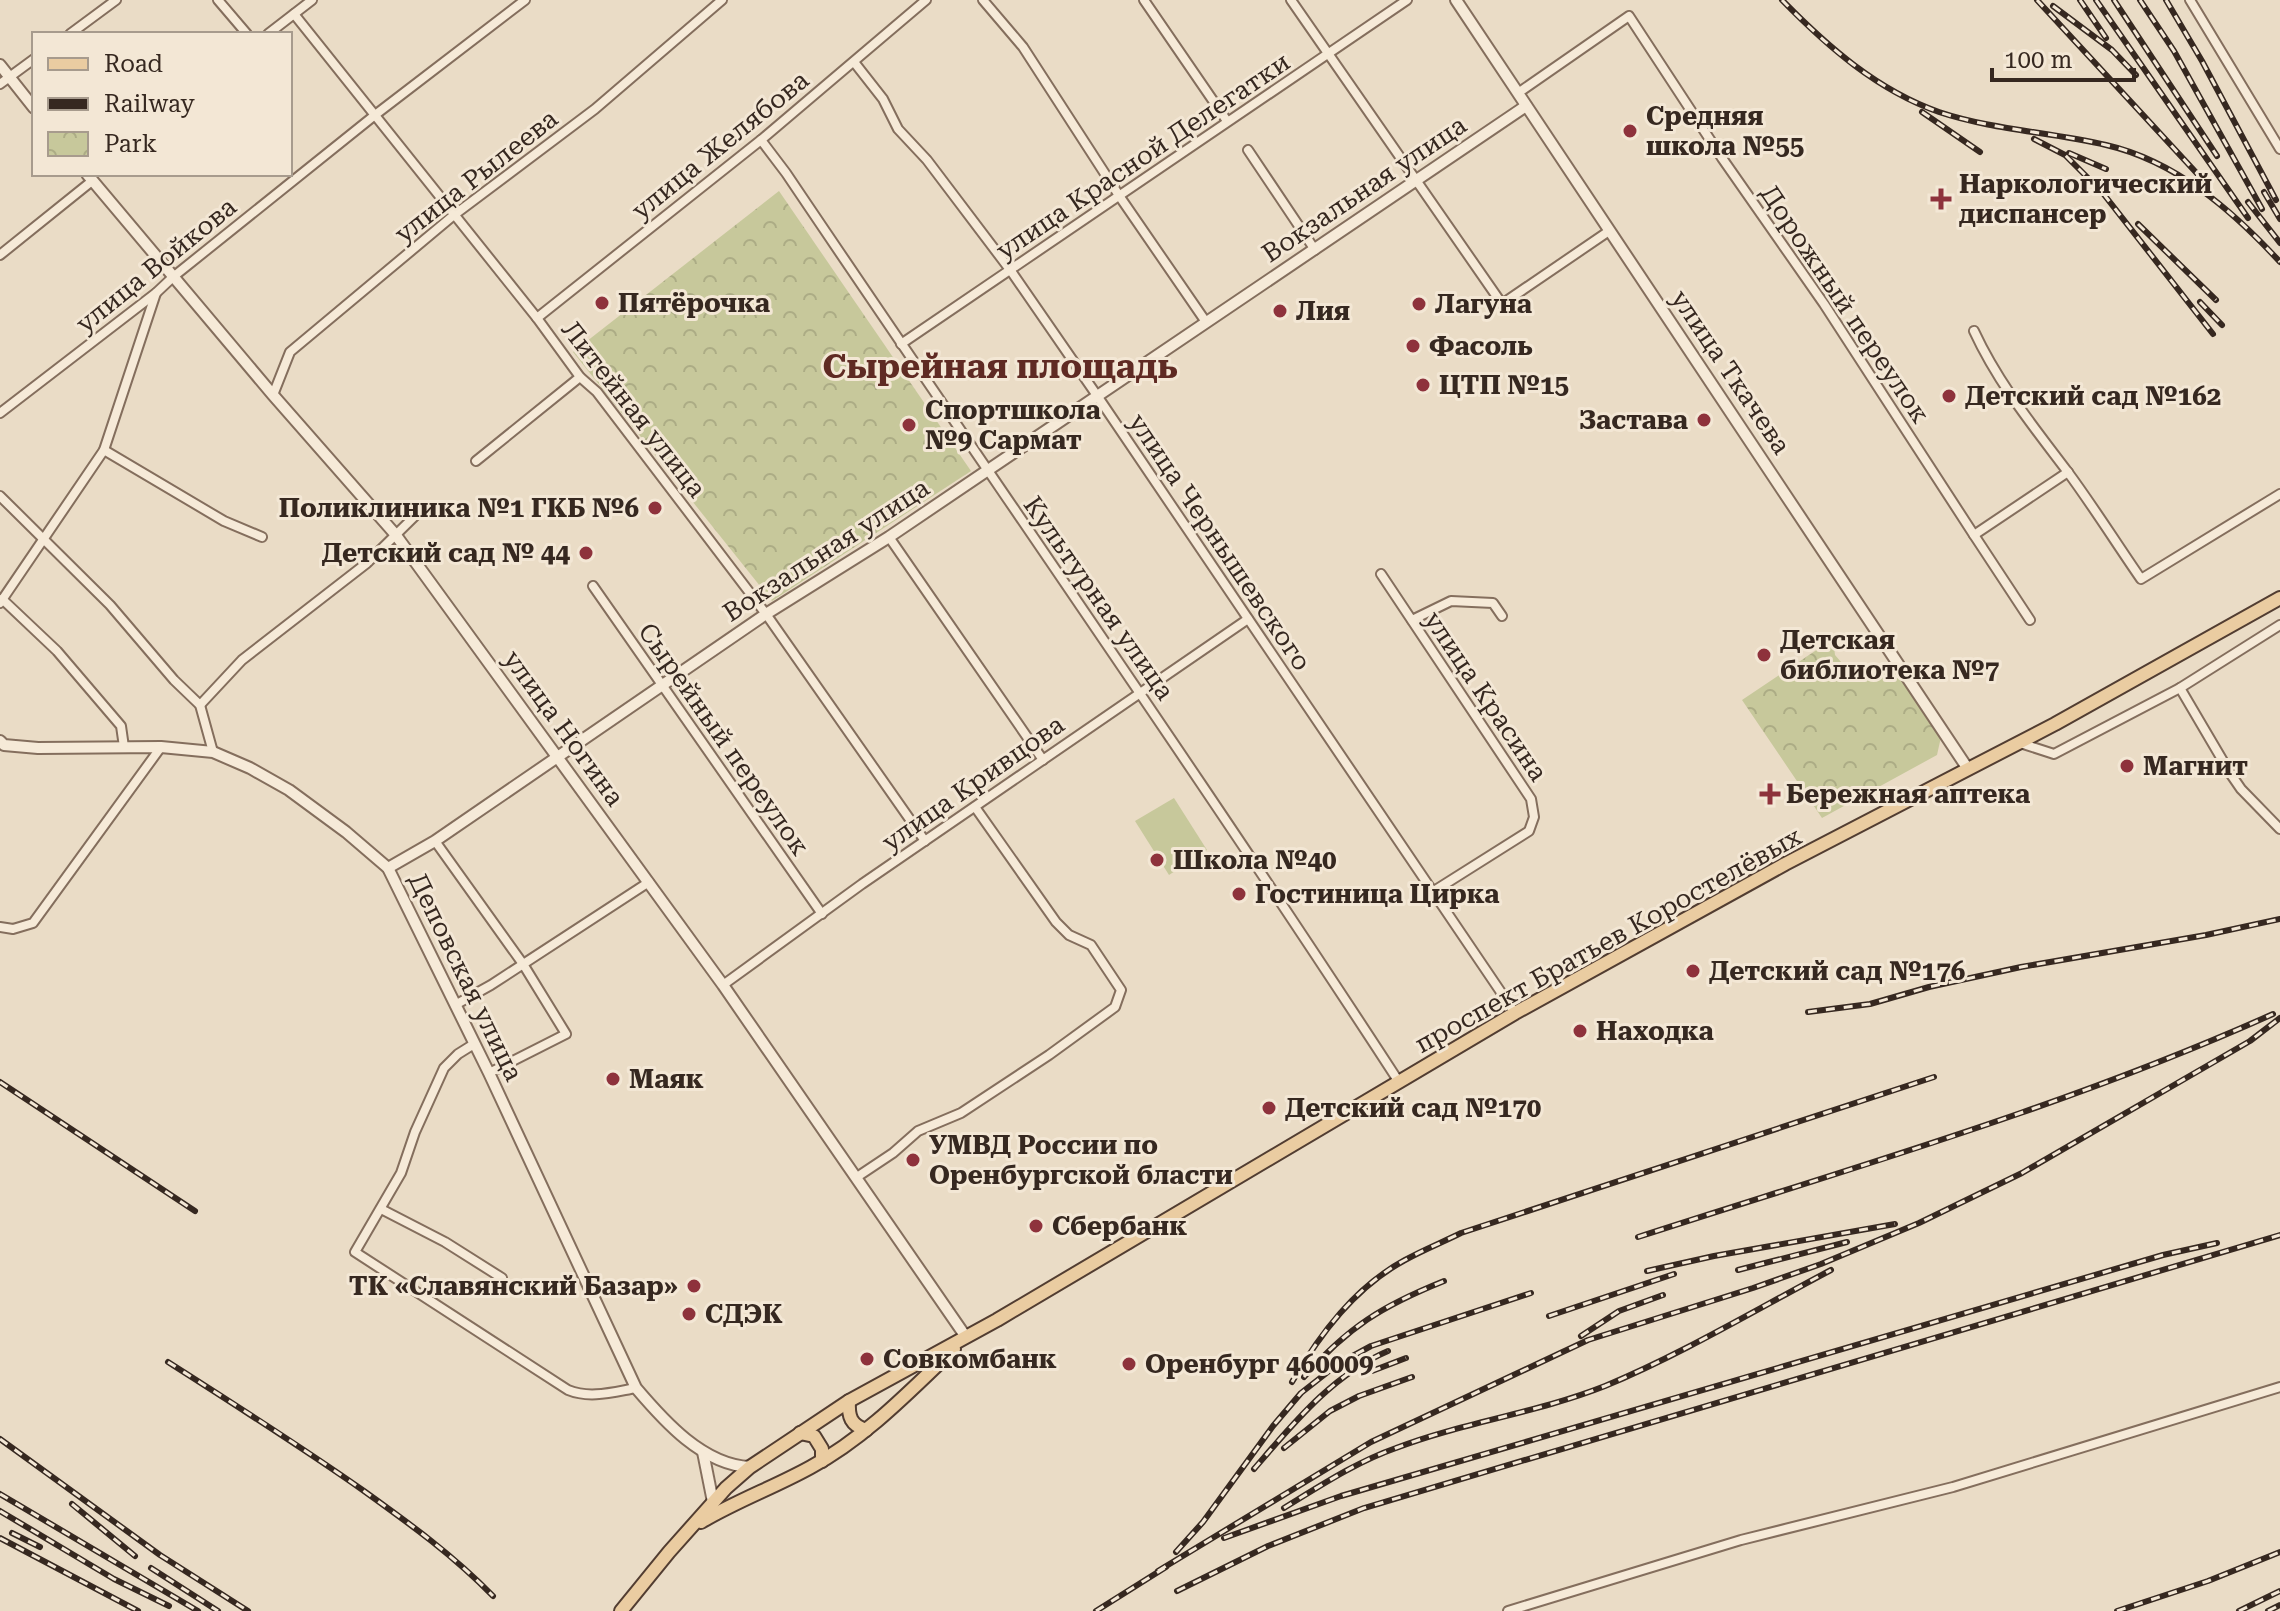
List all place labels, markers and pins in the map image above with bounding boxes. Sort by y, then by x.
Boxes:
place label: Средняя школа №55 [1646,101,1804,161]
marker: Средняя школа №55 [1621,122,1639,140]
place label: Наркологический диспансер [1959,169,2212,229]
marker: Наркологический диспансер [1930,188,1952,210]
place label: Пятёрочка [618,288,770,318]
place label: Лагуна [1435,289,1532,319]
marker: Пятёрочка [593,294,611,312]
marker: Лагуна [1410,295,1428,313]
place label: Лия [1296,296,1350,326]
marker: Лия [1271,302,1289,320]
place label: Фасоль [1429,331,1532,361]
marker: Фасоль [1404,337,1422,355]
place label: ЦТП №15 [1439,370,1569,400]
marker: ЦТП №15 [1414,376,1432,394]
place label: Детский сад №162 [1965,381,2221,411]
marker: Детский сад №162 [1940,387,1958,405]
place label: Спортшкола №9 Сармат [925,395,1101,455]
place label: Застава [1579,405,1688,435]
marker: Застава [1695,411,1713,429]
marker: Спортшкола №9 Сармат [900,416,918,434]
place label: Поликлиника №1 ГКБ №6 [279,493,639,523]
marker: Поликлиника №1 ГКБ №6 [646,499,664,517]
place label: Детский сад № 44 [322,538,570,568]
marker: Детский сад № 44 [577,544,595,562]
place label: Детская библиотека №7 [1780,625,1999,685]
marker: Детская библиотека №7 [1755,646,1773,664]
place label: Магнит [2143,751,2248,781]
marker: Магнит [2118,757,2136,775]
place label: Бережная аптека [1786,779,2030,809]
marker: Бережная аптека [1761,785,1779,803]
place label: Школа №40 [1173,845,1337,875]
marker: Школа №40 [1148,851,1166,869]
place label: Гостиница Цирка [1255,879,1500,909]
marker: Гостиница Цирка [1230,885,1248,903]
place label: Детский сад №176 [1709,956,1965,986]
marker: Детский сад №176 [1684,962,1702,980]
place label: Находка [1596,1016,1714,1046]
marker: Находка [1571,1022,1589,1040]
place label: Маяк [629,1064,704,1094]
marker: Маяк [604,1070,622,1088]
place label: Детский сад №170 [1285,1093,1541,1123]
marker: Детский сад №170 [1260,1099,1278,1117]
place label: УМВД России по Оренбургской бласти [929,1130,1233,1190]
marker: УМВД России по Оренбургской бласти [904,1151,922,1169]
place label: Сбербанк [1052,1211,1187,1241]
marker: Сбербанк [1027,1217,1045,1235]
place label: ТК «Славянский Базар» [349,1271,678,1301]
marker: ТК «Славянский Базар» [685,1277,703,1295]
place label: СДЭК [705,1299,783,1329]
marker: СДЭК [680,1305,698,1323]
place label: Совкомбанк [883,1344,1057,1374]
place label: Оренбург 460009 [1145,1349,1373,1379]
marker: Совкомбанк [858,1350,876,1368]
marker: Оренбург 460009 [1120,1355,1138,1373]

